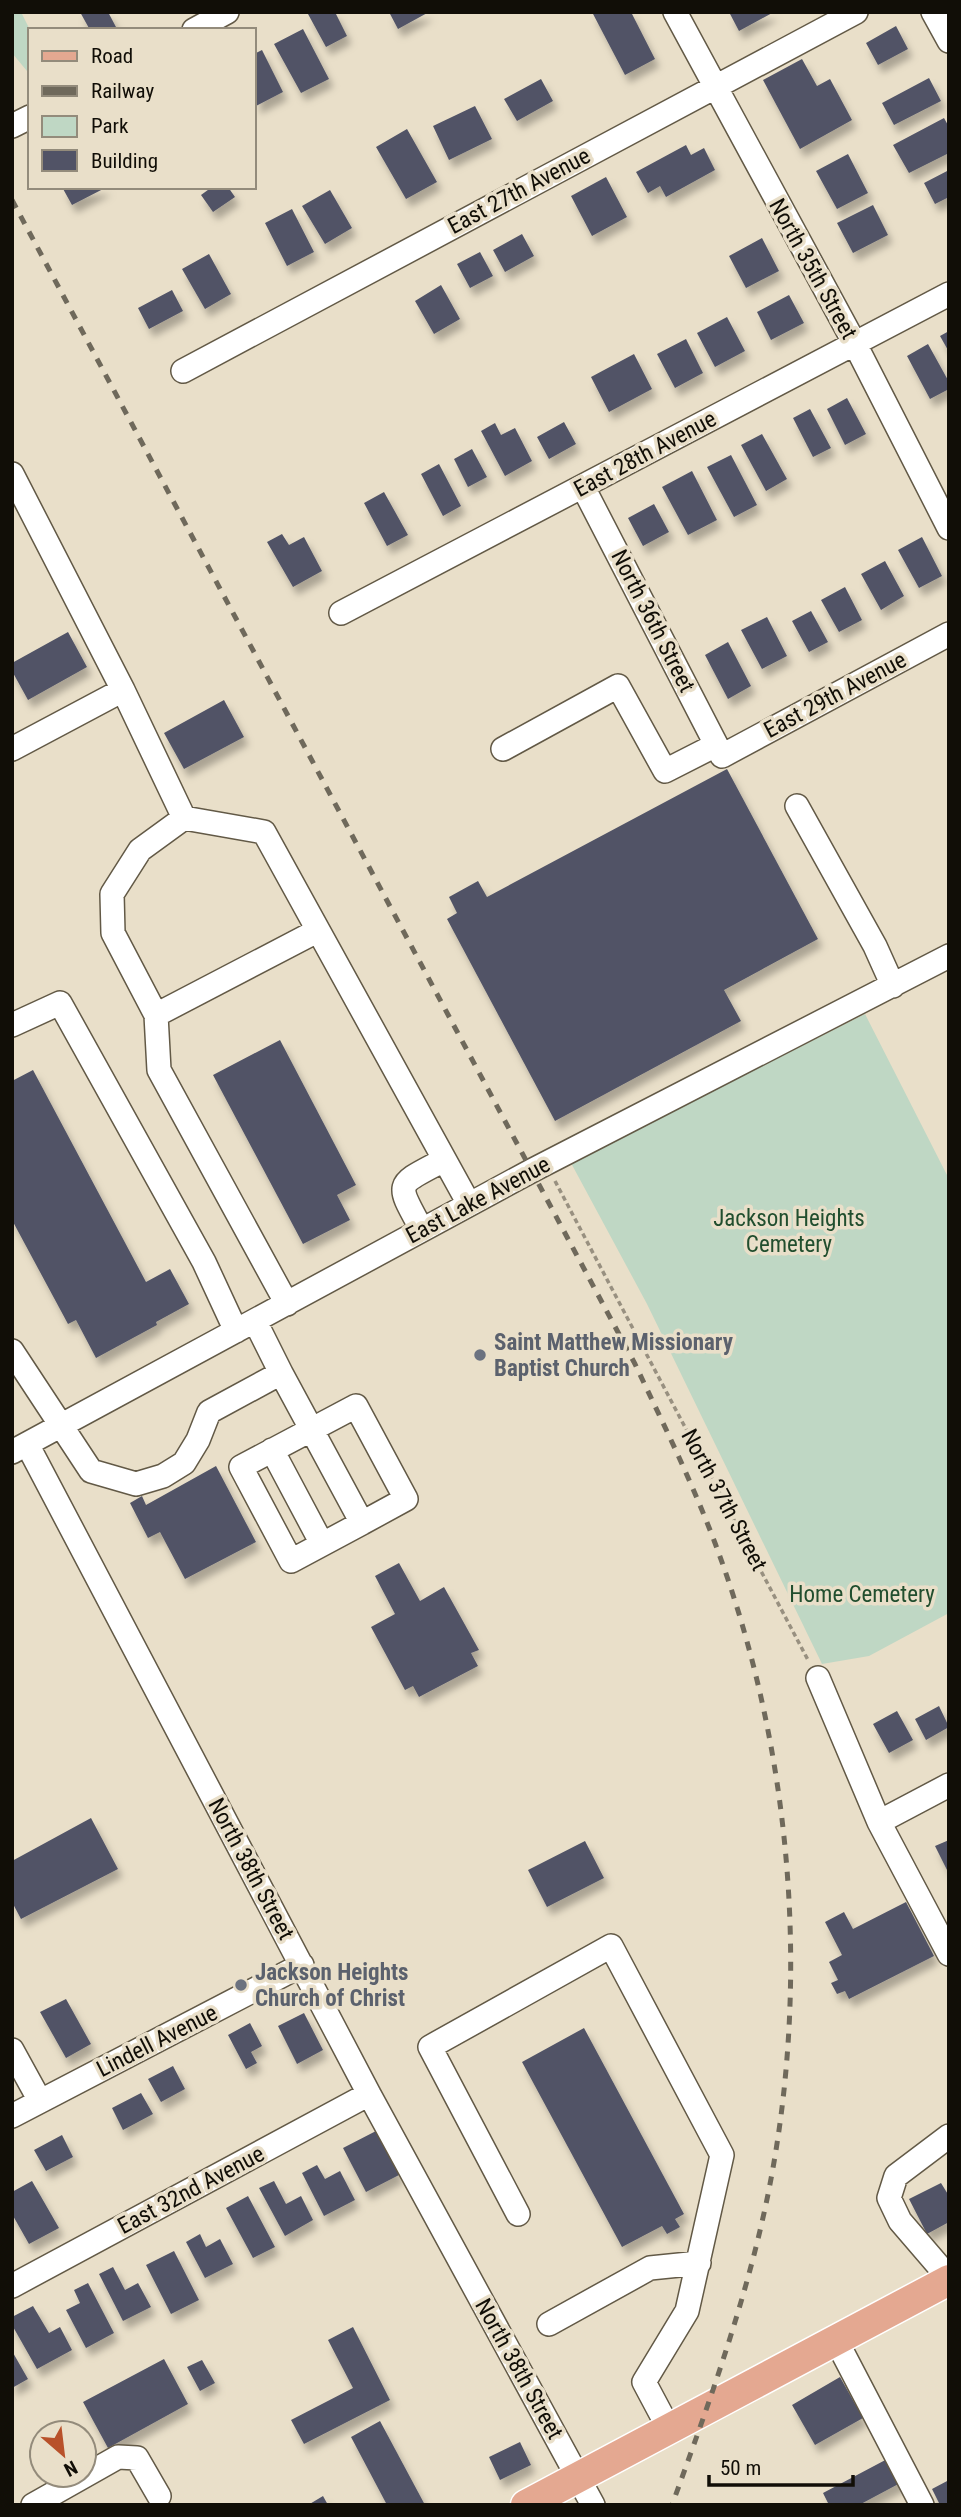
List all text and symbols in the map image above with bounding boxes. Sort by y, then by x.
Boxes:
legend [28,28,256,189]
text: Road [91,44,133,68]
text: Railway [91,79,154,103]
text: Park [91,114,129,138]
street label: East 27th Avenue [443,142,595,240]
text: Building [91,149,158,173]
street label: North 35th Street [763,194,863,344]
street label: East 28th Avenue [569,405,721,503]
street label: North 36th Street [605,545,701,697]
street label: East 29th Avenue [759,646,911,744]
street label: East Lake Avenue [401,1151,555,1249]
park label: Jackson Heights Cemetery [713,1205,865,1258]
place label: Saint Matthew Missionary Baptist Church [494,1329,734,1382]
marker: Saint Matthew Missionary Baptist Church [472,1347,488,1363]
street label: North 37th Street [675,1425,773,1575]
park label: Home Cemetery [789,1581,935,1608]
street label: North 38th Street [202,1794,300,1944]
place label: Jackson Heights Church of Christ [255,1959,409,2012]
marker: Jackson Heights Church of Christ [233,1977,249,1993]
street label: Lindell Avenue [92,1999,222,2083]
street label: East 32nd Avenue [113,2140,269,2240]
street label: North 38th Street [469,2294,569,2444]
north arrow [28,2419,98,2489]
scale bar [709,2444,852,2488]
text: N [60,2456,81,2481]
text: 50 m [720,2456,761,2480]

